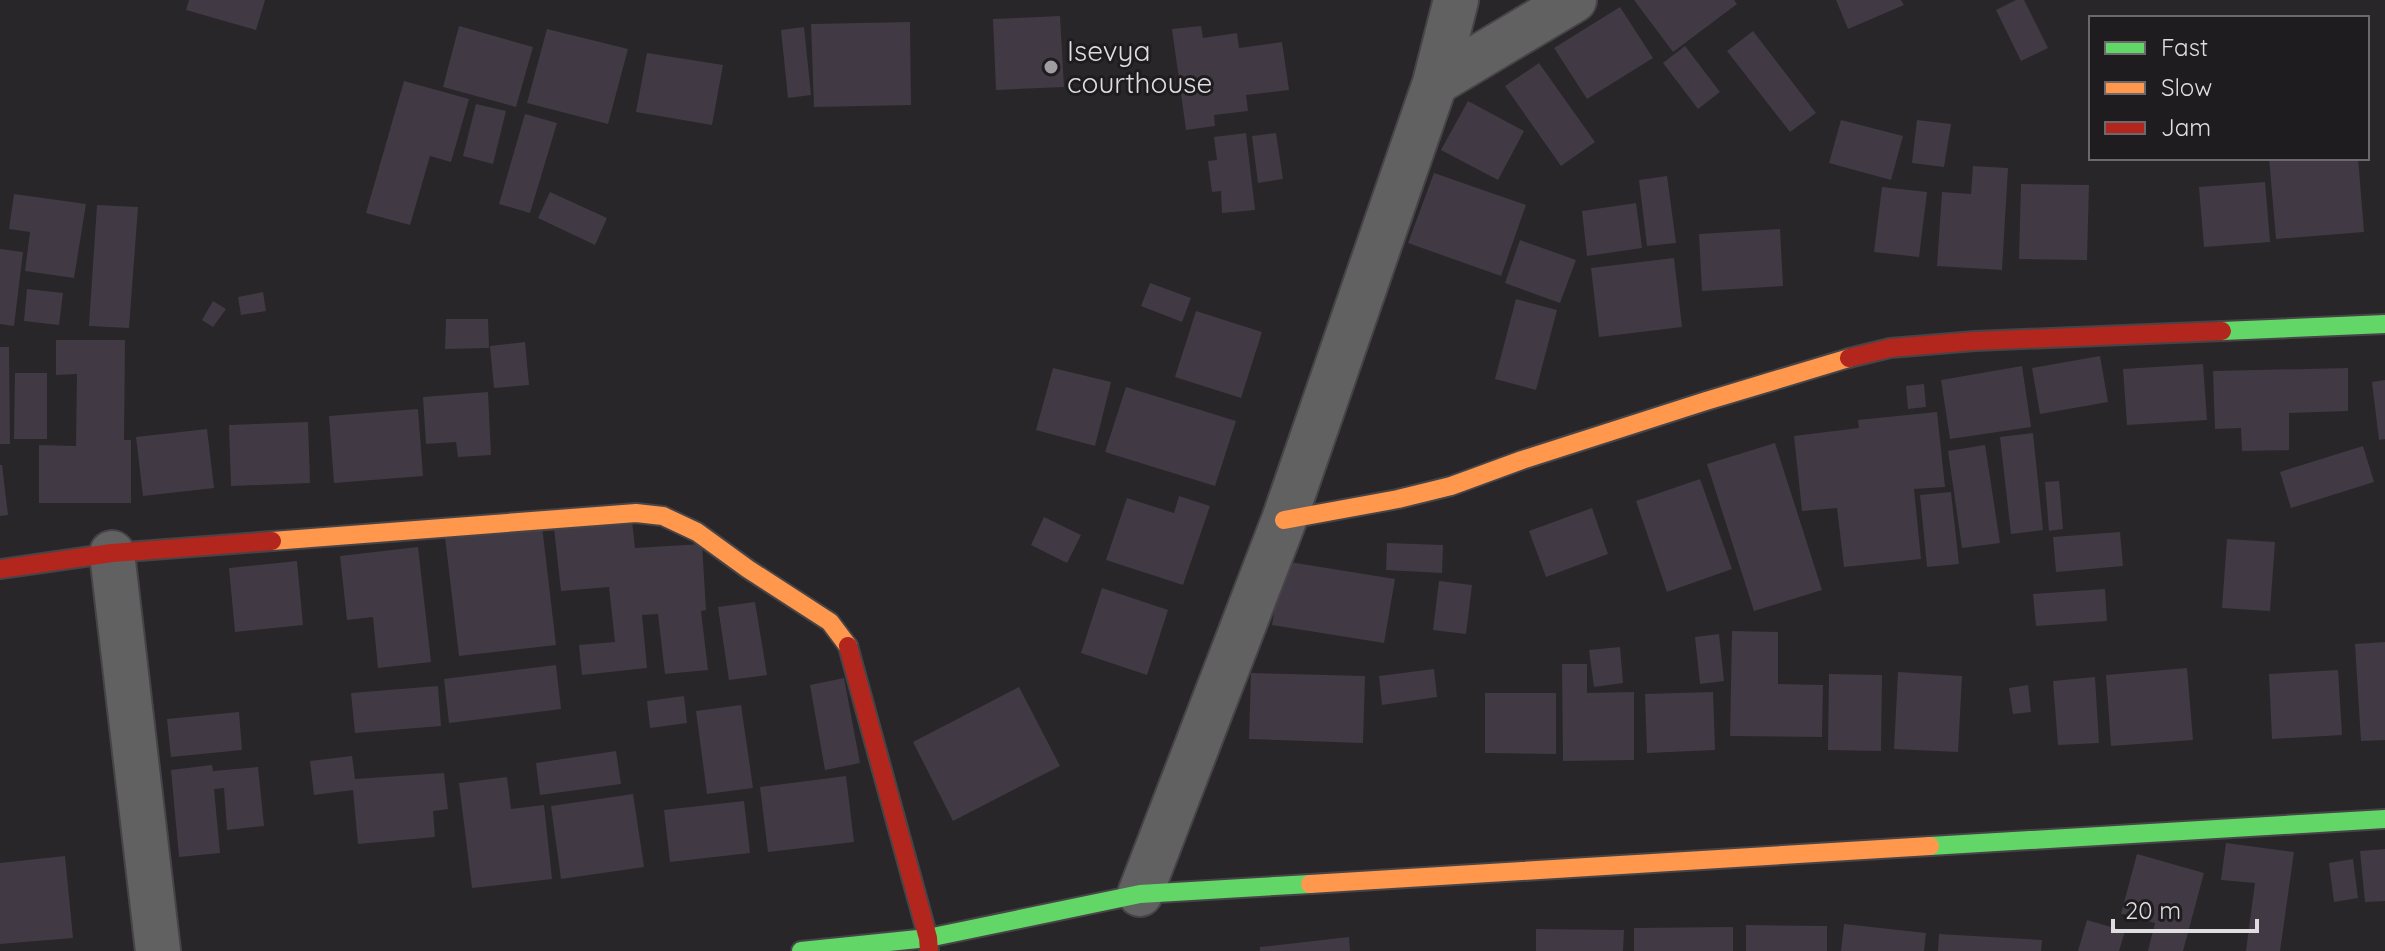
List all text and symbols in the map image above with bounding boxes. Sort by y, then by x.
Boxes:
legend [2089,16,2369,160]
text: Fast [2161,32,2208,62]
place label: Isevya courthouse [1067,33,1212,100]
marker: Isevya courthouse [1042,58,1060,76]
text: Slow [2161,72,2212,102]
text: Jam [2161,112,2211,142]
scale bar [2113,883,2257,933]
text: 20 m [2125,895,2181,925]

